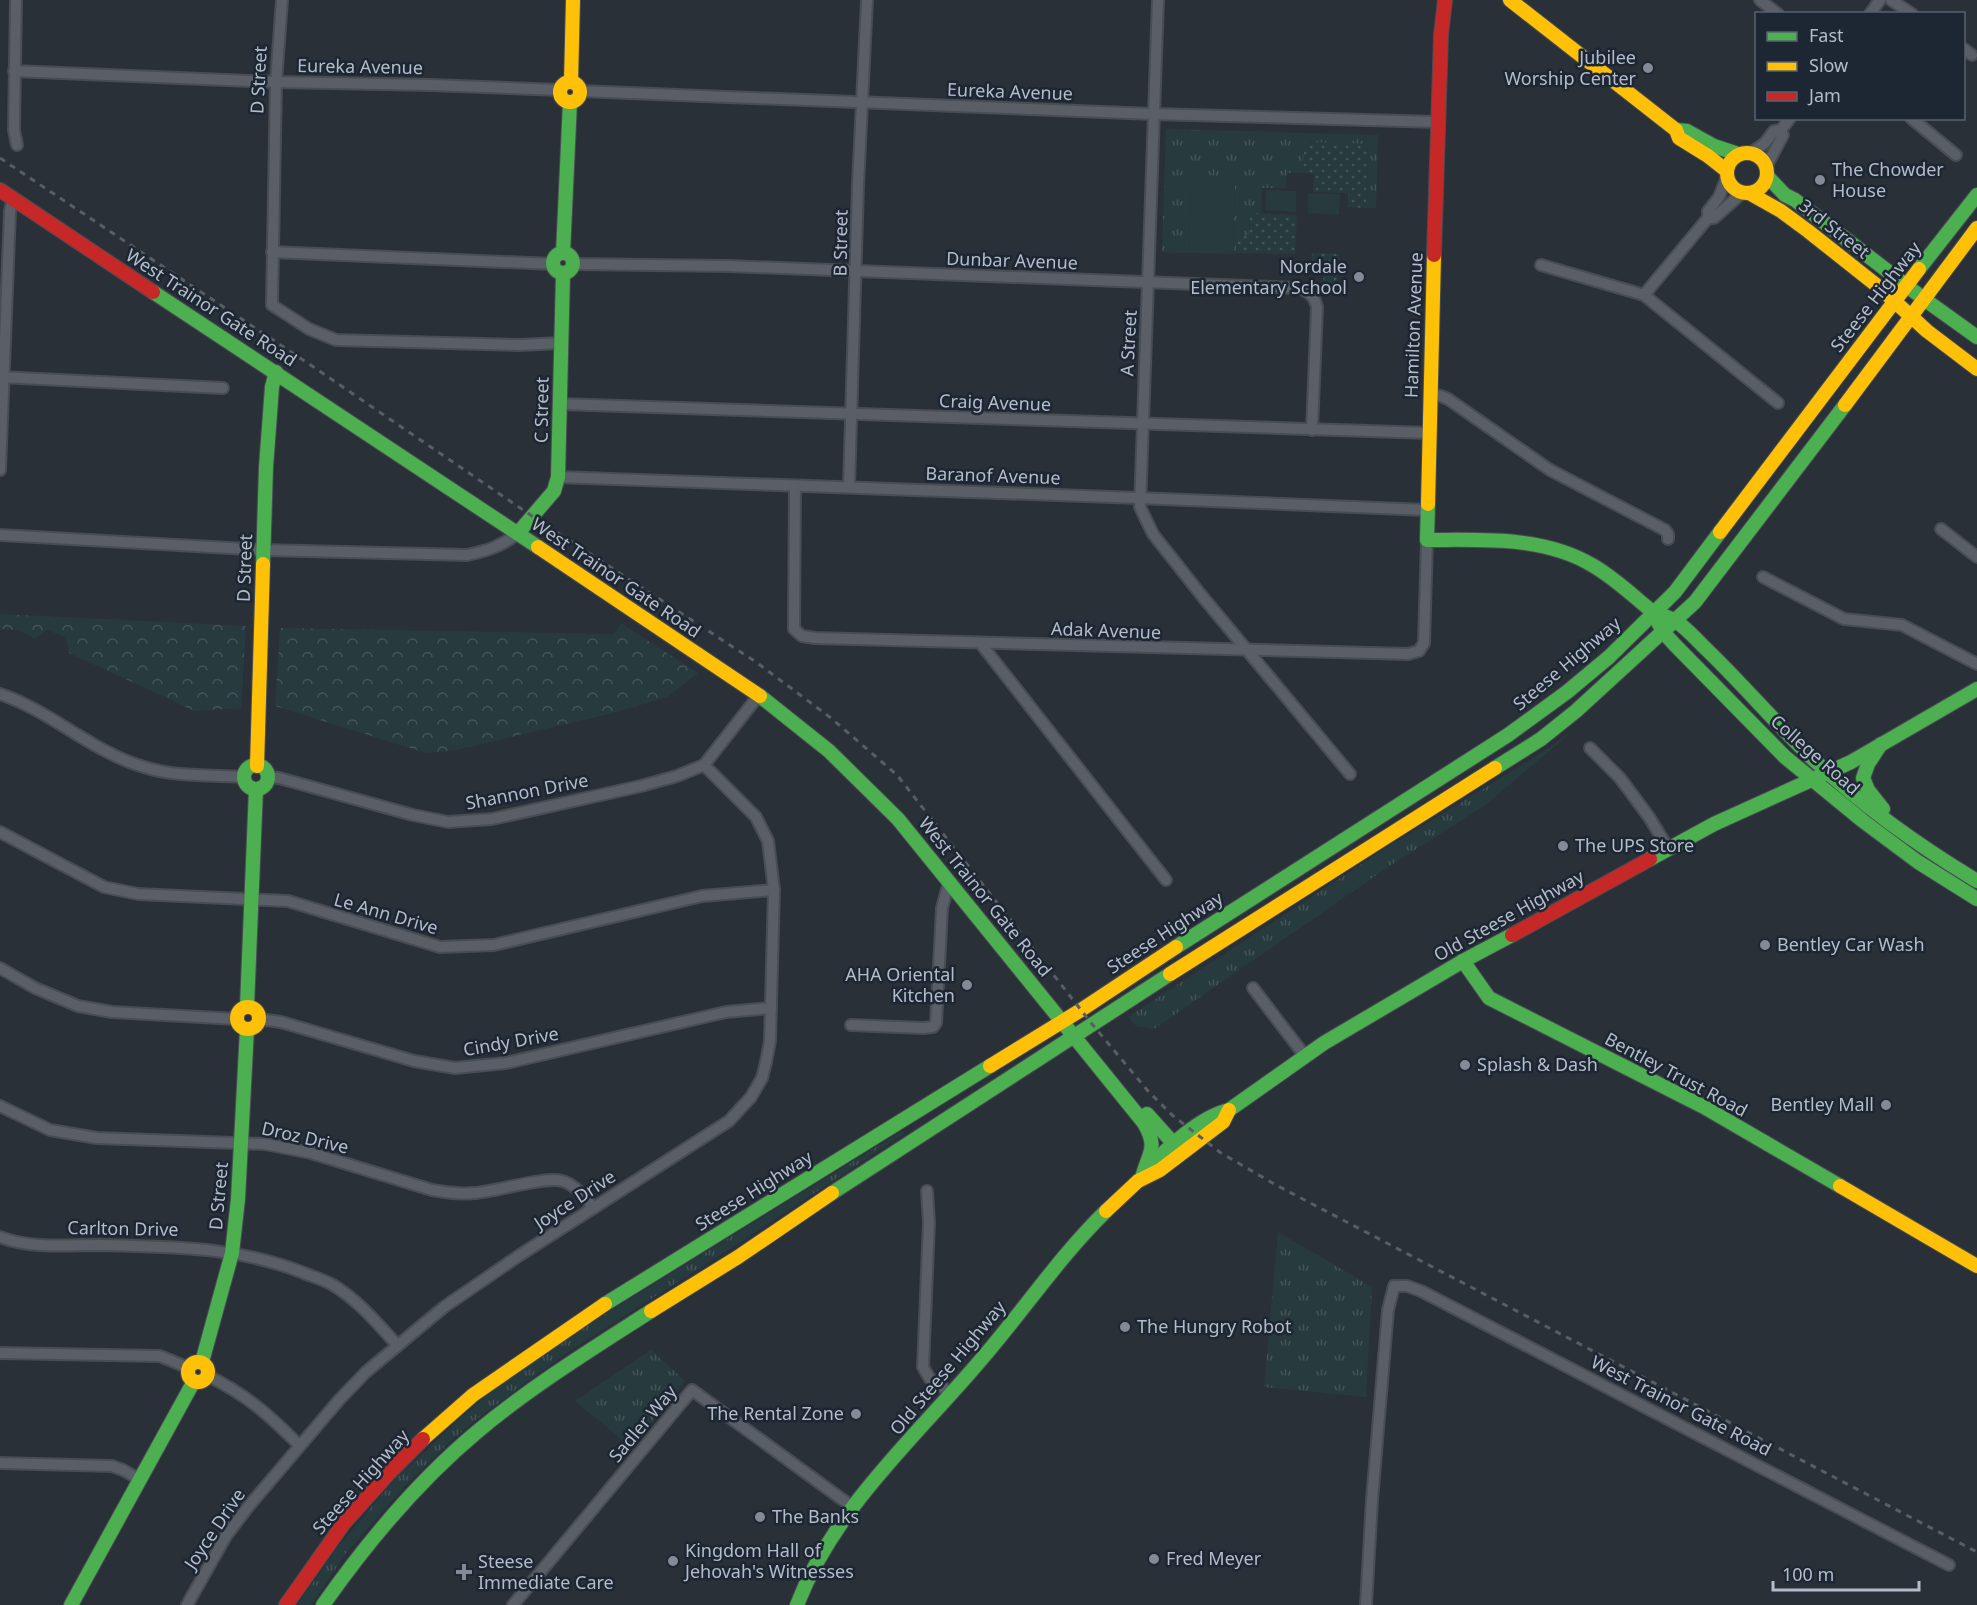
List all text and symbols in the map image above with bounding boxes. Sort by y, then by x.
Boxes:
legend [1755,12,1965,120]
text: Fast [1809,23,1844,47]
street label: D Street [244,45,272,115]
place label: Jubilee Worship Center [1504,45,1637,90]
street label: Eureka Avenue [297,53,423,79]
text: Slow [1809,53,1848,77]
marker: Jubilee Worship Center [1641,61,1655,75]
street label: Eureka Avenue [947,77,1073,105]
text: Jam [1807,83,1841,107]
place label: The Chowder House [1832,157,1944,202]
marker: The Chowder House [1813,173,1827,187]
street label: 3rd Street [1794,193,1875,264]
street label: B Street [827,209,853,277]
street label: Steese Highway [1825,236,1926,356]
street label: West Trainor Gate Road [121,243,302,371]
street label: Dunbar Avenue [946,246,1078,274]
street label: Hamilton Avenue [1398,252,1428,398]
place label: Nordale Elementary School [1190,254,1347,299]
marker: Nordale Elementary School [1352,270,1366,284]
street label: A Street [1114,309,1142,377]
street label: C Street [528,376,554,443]
street label: Craig Avenue [939,388,1051,416]
street label: Baranof Avenue [925,461,1061,489]
street label: West Trainor Gate Road [527,512,706,643]
street label: D Street [231,533,257,602]
street label: Steese Highway [1507,611,1626,715]
street label: Adak Avenue [1051,616,1162,644]
street label: College Road [1766,709,1865,800]
street label: Shannon Drive [463,767,590,815]
street label: West Trainor Gate Road [914,811,1058,981]
place label: The UPS Store [1575,833,1694,857]
marker: The UPS Store [1556,839,1570,853]
street label: Old Steese Highway [1429,863,1589,966]
street label: Steese Highway [1102,885,1228,979]
street label: Le Ann Drive [331,887,441,939]
place label: Bentley Car Wash [1777,932,1925,956]
marker: Bentley Car Wash [1758,938,1772,952]
place label: AHA Oriental Kitchen [845,962,955,1007]
marker: AHA Oriental Kitchen [960,978,974,992]
street label: Cindy Drive [461,1021,560,1061]
street label: Bentley Trust Road [1601,1026,1752,1122]
place label: Splash & Dash [1477,1052,1598,1076]
marker: Splash & Dash [1458,1058,1472,1072]
place label: Bentley Mall [1771,1092,1874,1116]
marker: Bentley Mall [1879,1098,1893,1112]
street label: Droz Drive [259,1115,351,1159]
street label: Steese Highway [690,1144,817,1236]
street label: D Street [203,1160,233,1231]
street label: Joyce Drive [527,1164,620,1236]
street label: Carlton Drive [67,1215,179,1241]
street label: Old Steese Highway [884,1295,1011,1439]
place label: The Hungry Robot [1137,1314,1292,1338]
marker: The Hungry Robot [1118,1320,1132,1334]
street label: West Trainor Gate Road [1587,1349,1776,1461]
street label: Sadler Way [603,1379,682,1467]
place label: The Rental Zone [707,1401,844,1425]
marker: The Rental Zone [849,1407,863,1421]
street label: Steese Highway [307,1423,414,1539]
street label: Joyce Drive [177,1483,250,1575]
place label: The Banks [772,1504,859,1528]
marker: The Banks [753,1510,767,1524]
place label: Kingdom Hall of Jehovah's Witnesses [683,1538,854,1583]
place label: Fred Meyer [1166,1546,1262,1570]
place label: Steese Immediate Care [478,1549,614,1594]
marker: Fred Meyer [1147,1552,1161,1566]
marker: Kingdom Hall of Jehovah's Witnesses [666,1554,680,1568]
scale bar [1773,1554,1918,1592]
text: 100 m [1782,1562,1834,1586]
marker: Steese Immediate Care [455,1563,473,1581]

